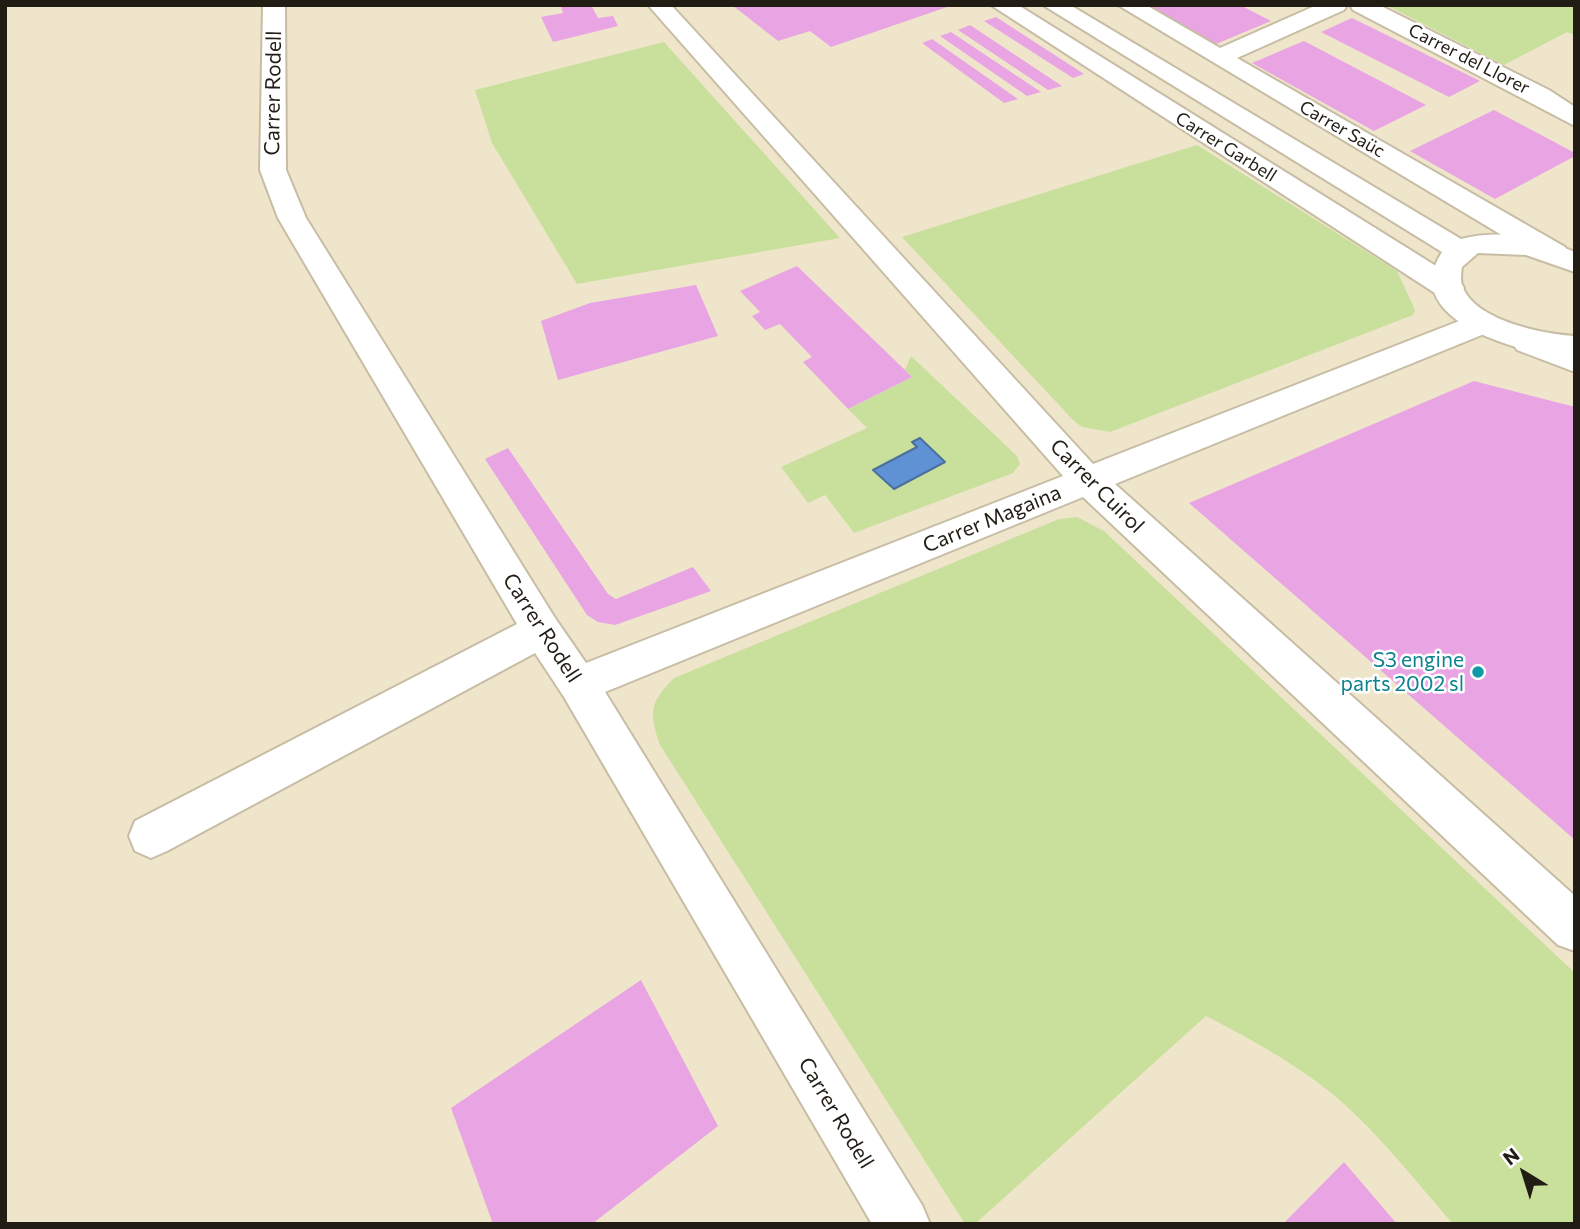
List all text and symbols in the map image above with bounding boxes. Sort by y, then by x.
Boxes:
street label: Carrer del Llorer [1405,19,1533,99]
street label: Carrer Rodell [259,30,287,156]
street label: Carrer Saüc [1296,96,1388,162]
street label: Carrer Garbell [1172,107,1280,187]
street label: Carrer Cuirol [1045,434,1149,538]
street label: Carrer Magaina [919,480,1065,558]
street label: Carrer Rodell [497,569,587,687]
place label: S3 engine parts 2002 sl [1341,647,1464,697]
marker: S3 engine parts 2002 sl [1470,664,1486,680]
street label: Carrer Rodell [793,1053,879,1173]
north arrow [1489,1138,1559,1208]
text: N [1498,1143,1523,1170]

